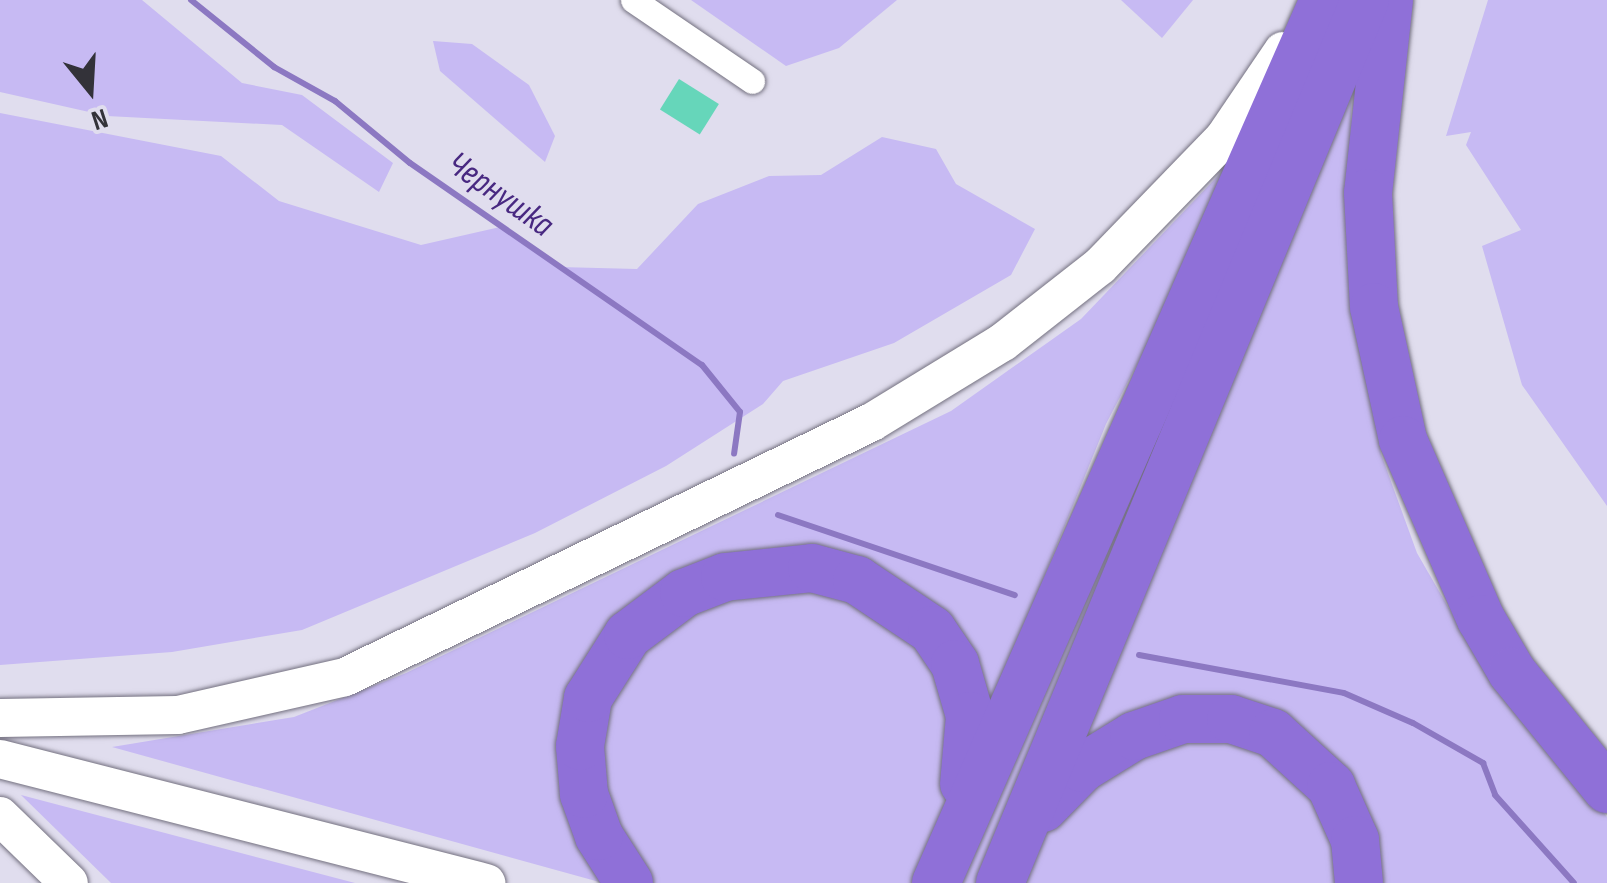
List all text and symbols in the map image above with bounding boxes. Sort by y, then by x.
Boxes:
north arrow [40,40,140,140]
text: N [87,101,112,137]
water label: Чернушка [439,143,561,247]

